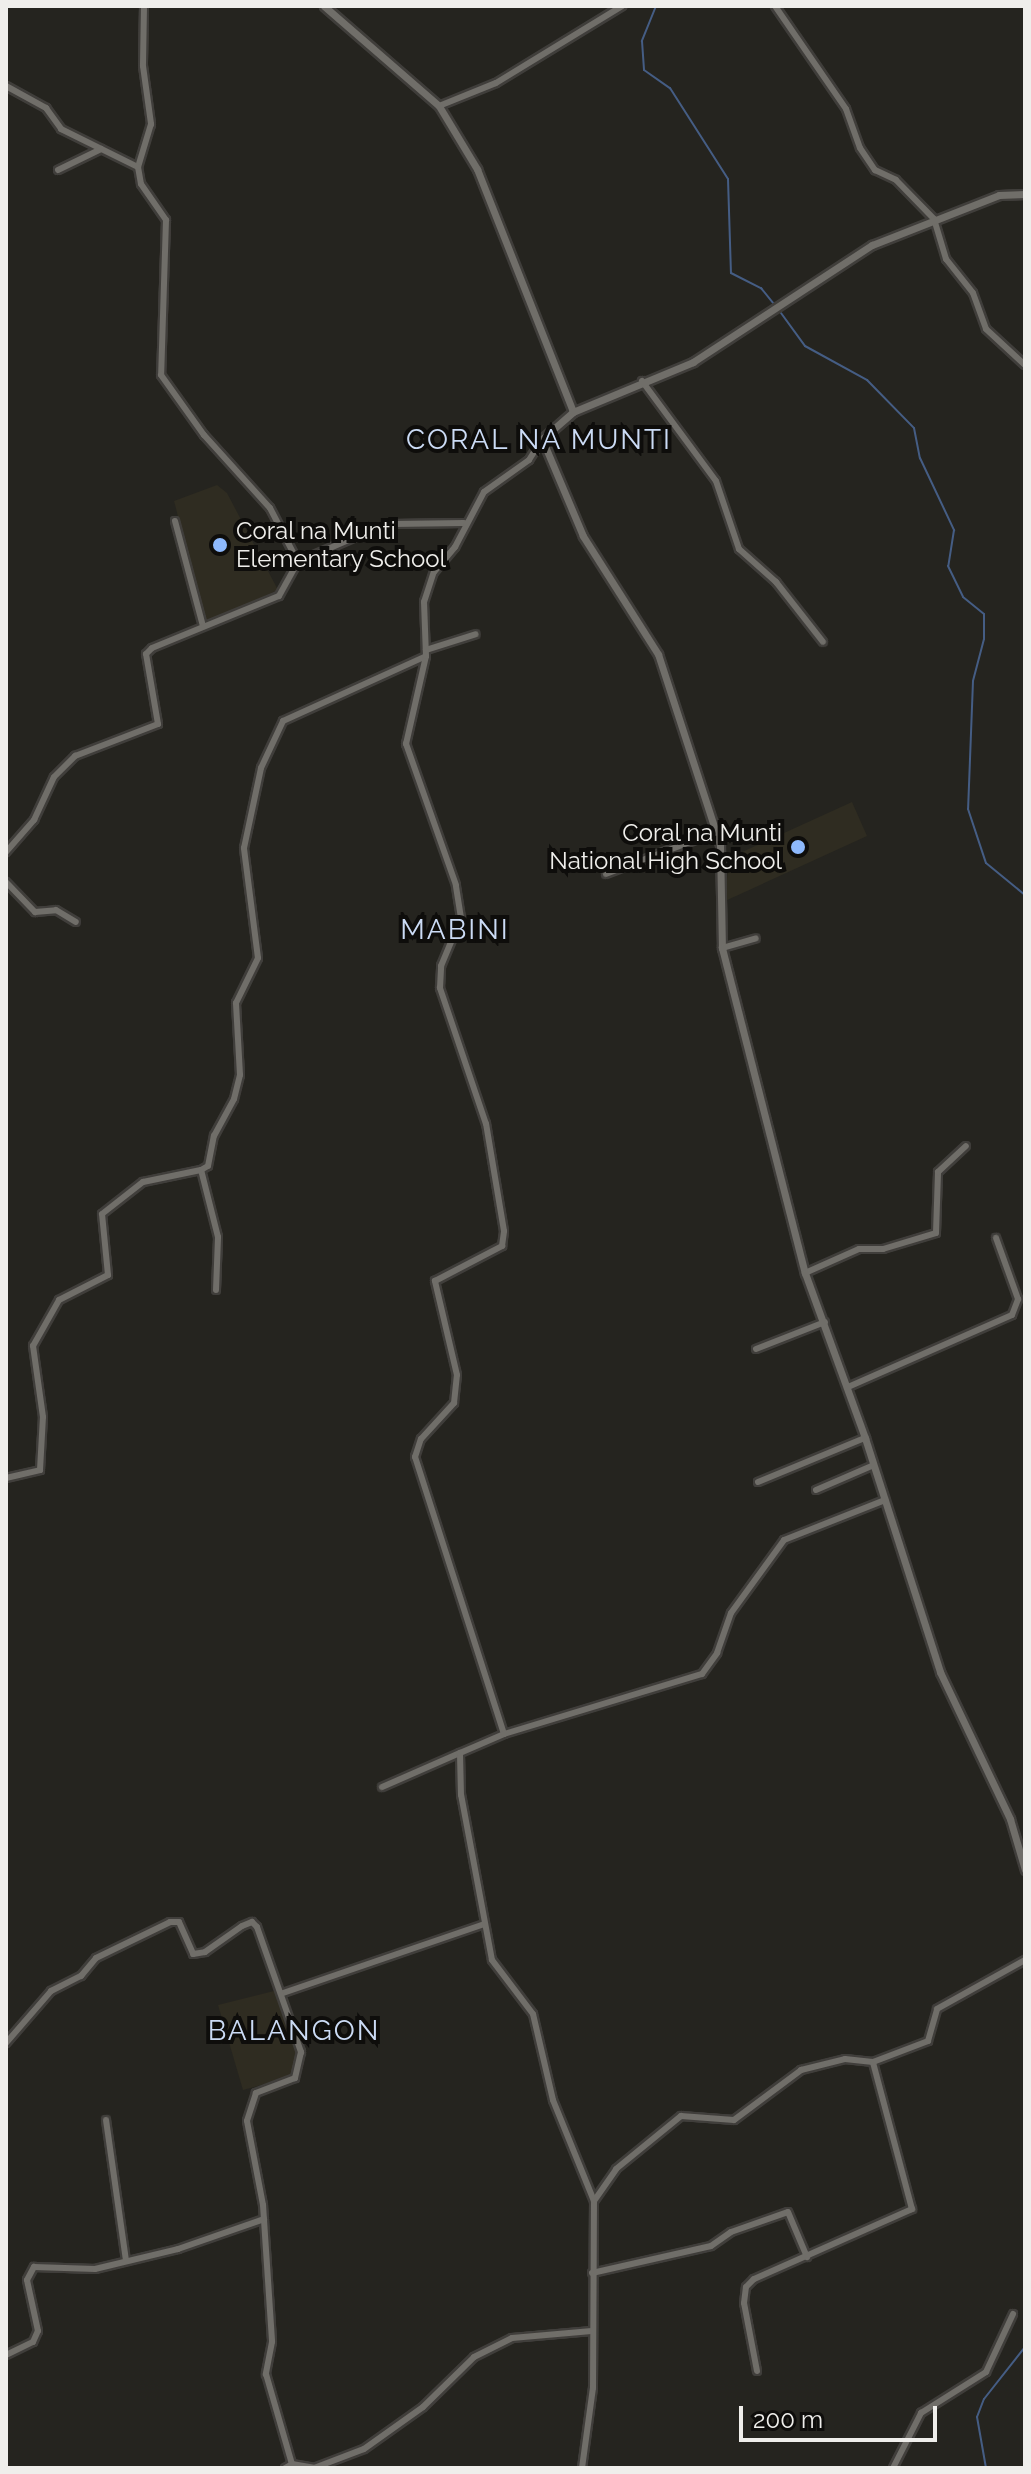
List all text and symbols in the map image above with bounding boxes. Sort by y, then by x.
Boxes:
district label: CORAL NA MUNTI [405,423,673,457]
place label: Coral na Munti Elementary School [236,517,447,573]
marker: Coral na Munti Elementary School [211,536,229,554]
place label: Coral na Munti National High School [549,819,782,875]
marker: Coral na Munti National High School [789,838,807,856]
district label: MABINI [400,913,510,947]
district label: BALANGON [208,2014,380,2048]
scale bar [743,2390,941,2440]
text: 200 m [753,2405,823,2434]

